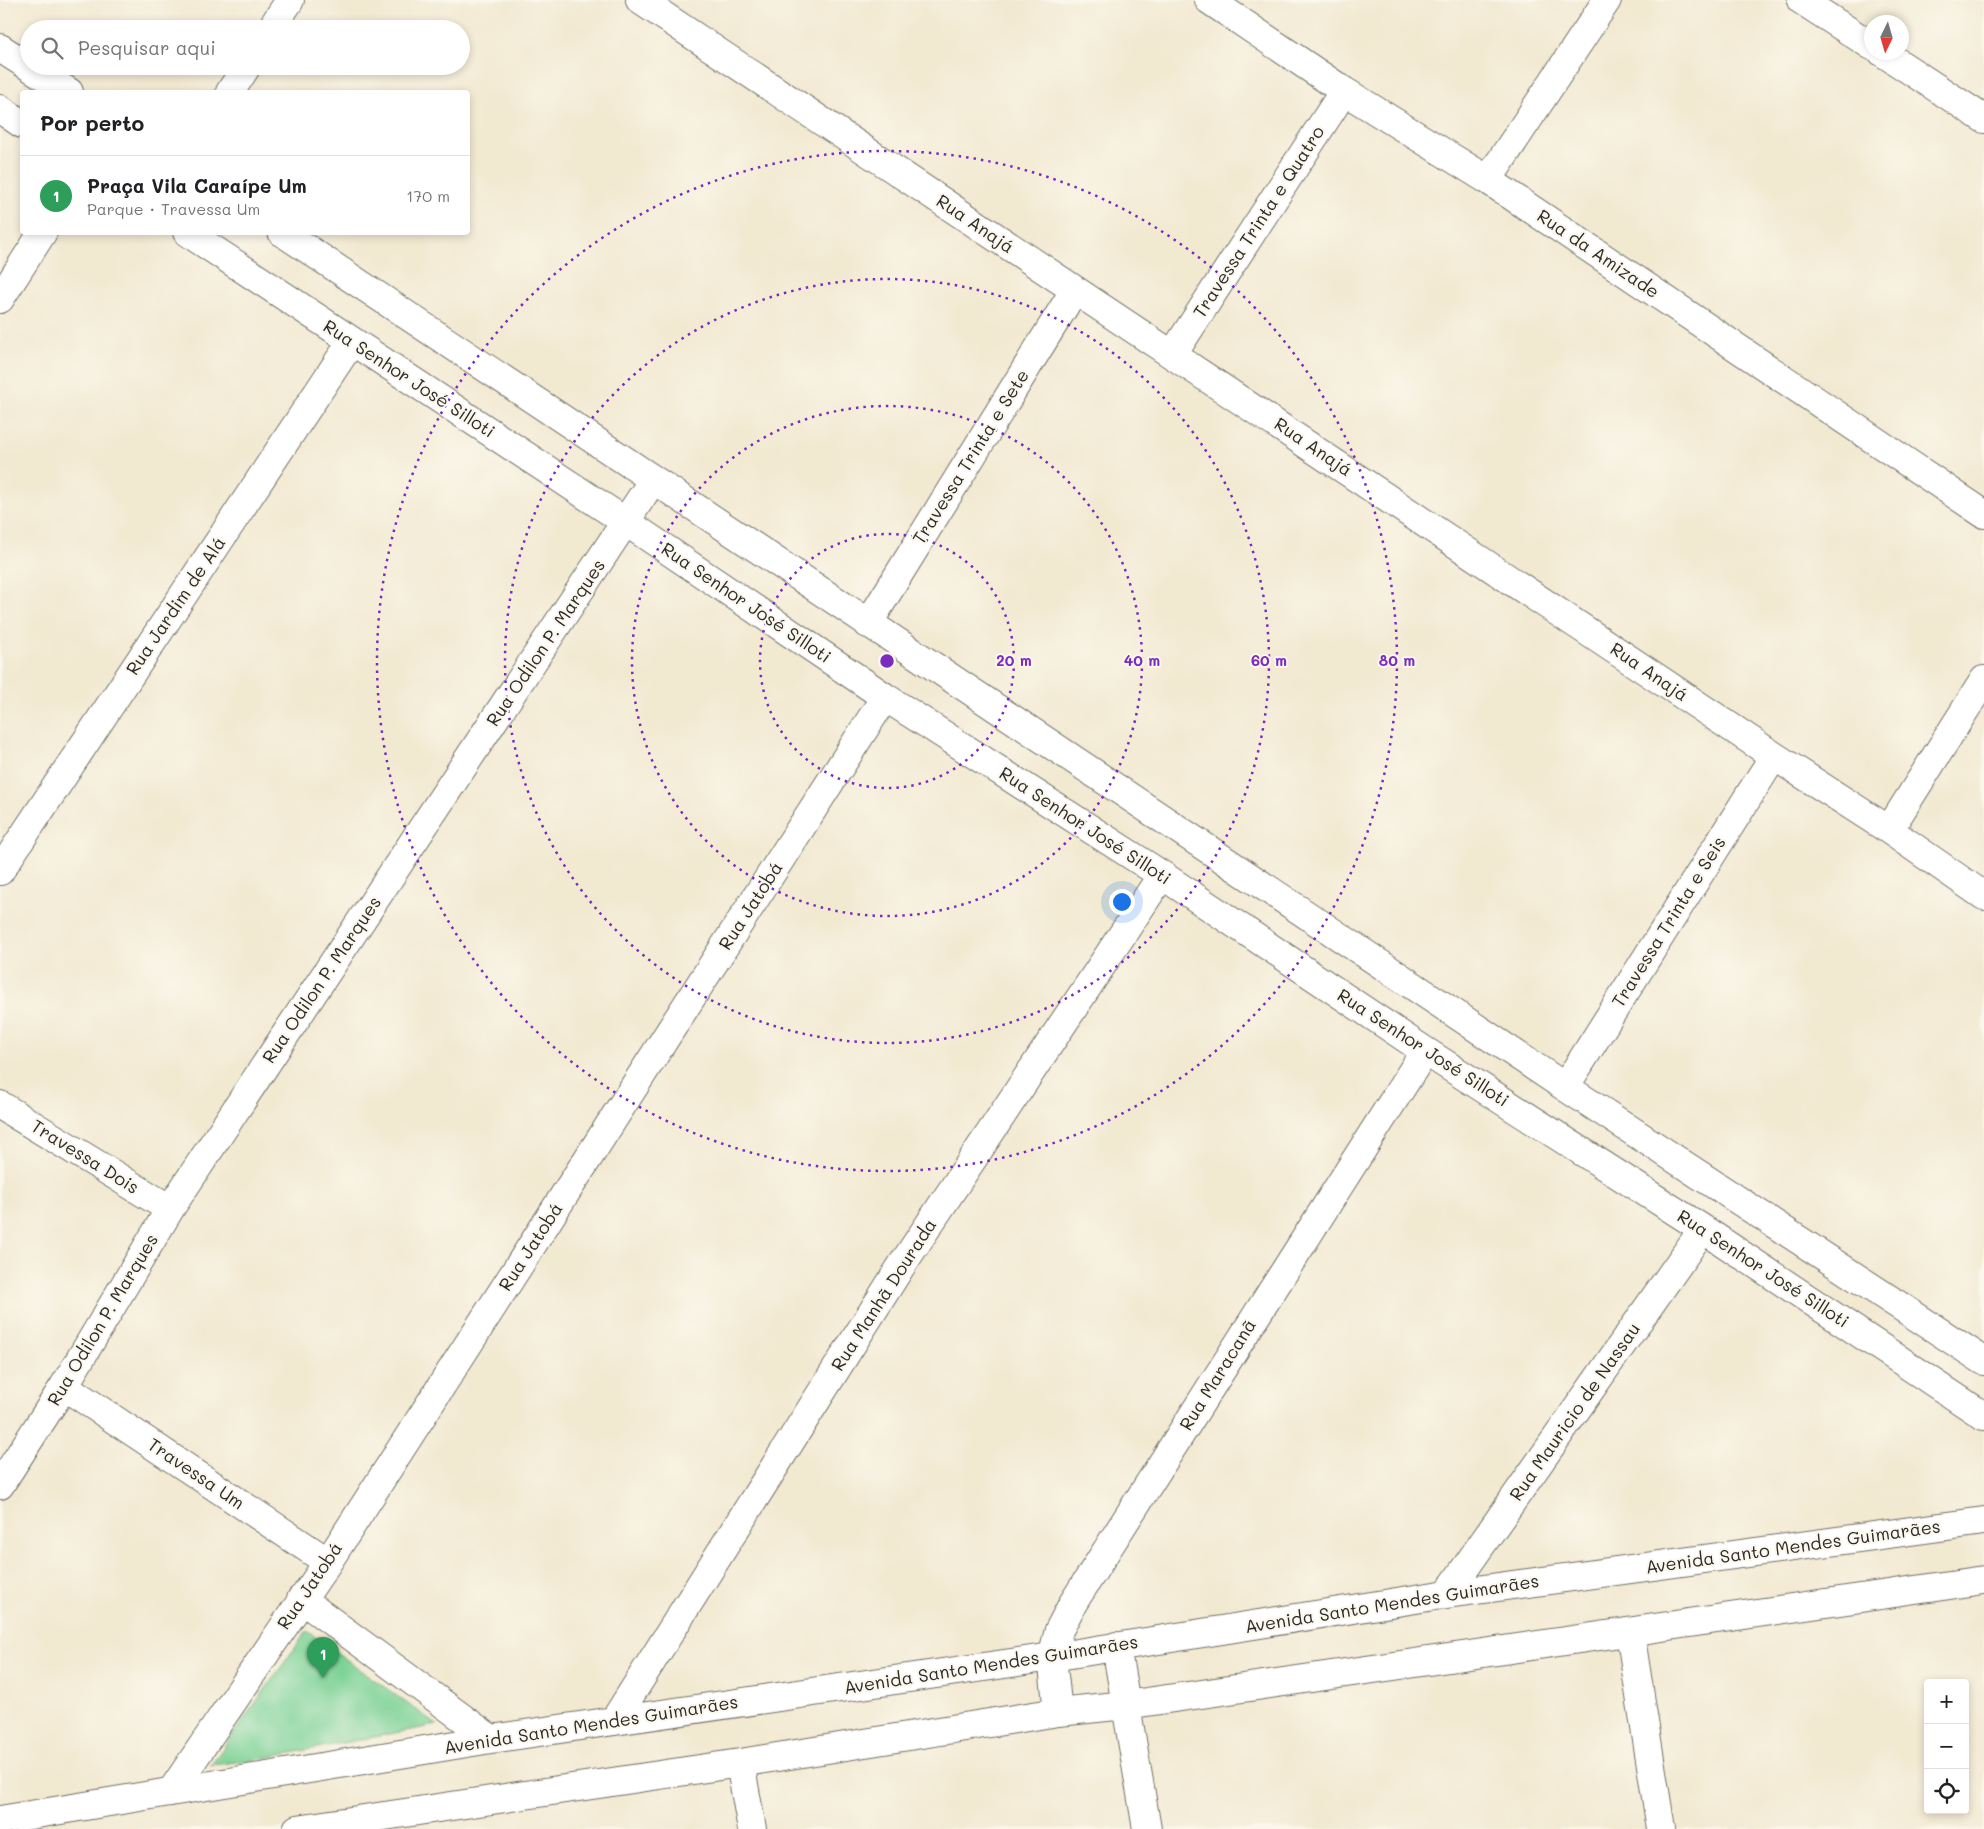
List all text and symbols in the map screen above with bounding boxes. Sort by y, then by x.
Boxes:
north arrow [1864,15,1909,60]
search box [20,20,470,75]
icon: search [38,34,66,62]
text: Pesquisar aqui [78,35,216,60]
text: Por perto [40,109,144,136]
street label: Travessa Trinta e Quatro [1187,121,1330,322]
text: Praça Vila Caraípe Um [87,173,307,198]
text: 1 [52,185,60,206]
text: 170 m [406,185,450,206]
street label: Rua Anajá [932,188,1019,258]
text: Parque · Travessa Um [87,198,260,219]
street label: Rua da Amizade [1533,203,1664,303]
street label: Rua Senhor José Silloti [319,314,500,443]
street label: Travessa Trinta e Sete [906,364,1034,549]
street label: Rua Anajá [1270,411,1357,481]
street label: Rua Jardim de Alá [120,532,230,679]
street label: Rua Senhor José Silloti [657,536,836,668]
street label: Rua Odilon P. Marques [480,554,610,731]
street label: Rua Anajá [1606,636,1693,706]
text: 20 m [996,650,1032,670]
text: 40 m [1124,650,1160,670]
text: 60 m [1251,650,1287,670]
text: 80 m [1379,650,1415,670]
centre of rings [878,652,896,670]
street label: Rua Senhor José Silloti [995,761,1176,890]
street label: Travessa Trinta e Seis [1606,831,1731,1011]
street label: Rua Jatobá [713,857,788,954]
your location [1109,889,1135,915]
street label: Rua Odilon P. Marques [256,891,386,1068]
street label: Rua Senhor José Silloti [1333,983,1514,1112]
street label: Travessa Dois [27,1113,144,1199]
street label: Rua Jatobá [493,1198,568,1295]
street label: Rua Senhor José Silloti [1673,1204,1854,1333]
street label: Rua Manhã Dourada [825,1214,941,1375]
street label: Rua Odilon P. Marques [41,1229,163,1410]
street label: Rua Maracanã [1173,1314,1261,1435]
street label: Rua Mauricio de Nassau [1503,1318,1645,1505]
street label: Travessa Um [144,1432,250,1514]
street label: Avenida Santo Mendes Guimarães [1644,1513,1942,1579]
street label: Rua Jatobá [271,1537,347,1634]
street label: Avenida Santo Mendes Guimarães [1243,1568,1541,1638]
street label: Avenida Santo Mendes Guimarães [842,1629,1140,1699]
pin: 1 [307,1637,339,1678]
map controls [1924,1679,1969,1814]
button: + [1924,1679,1969,1724]
street label: Avenida Santo Mendes Guimarães [442,1689,740,1759]
button: − [1924,1724,1969,1769]
button: locate [1924,1769,1969,1814]

